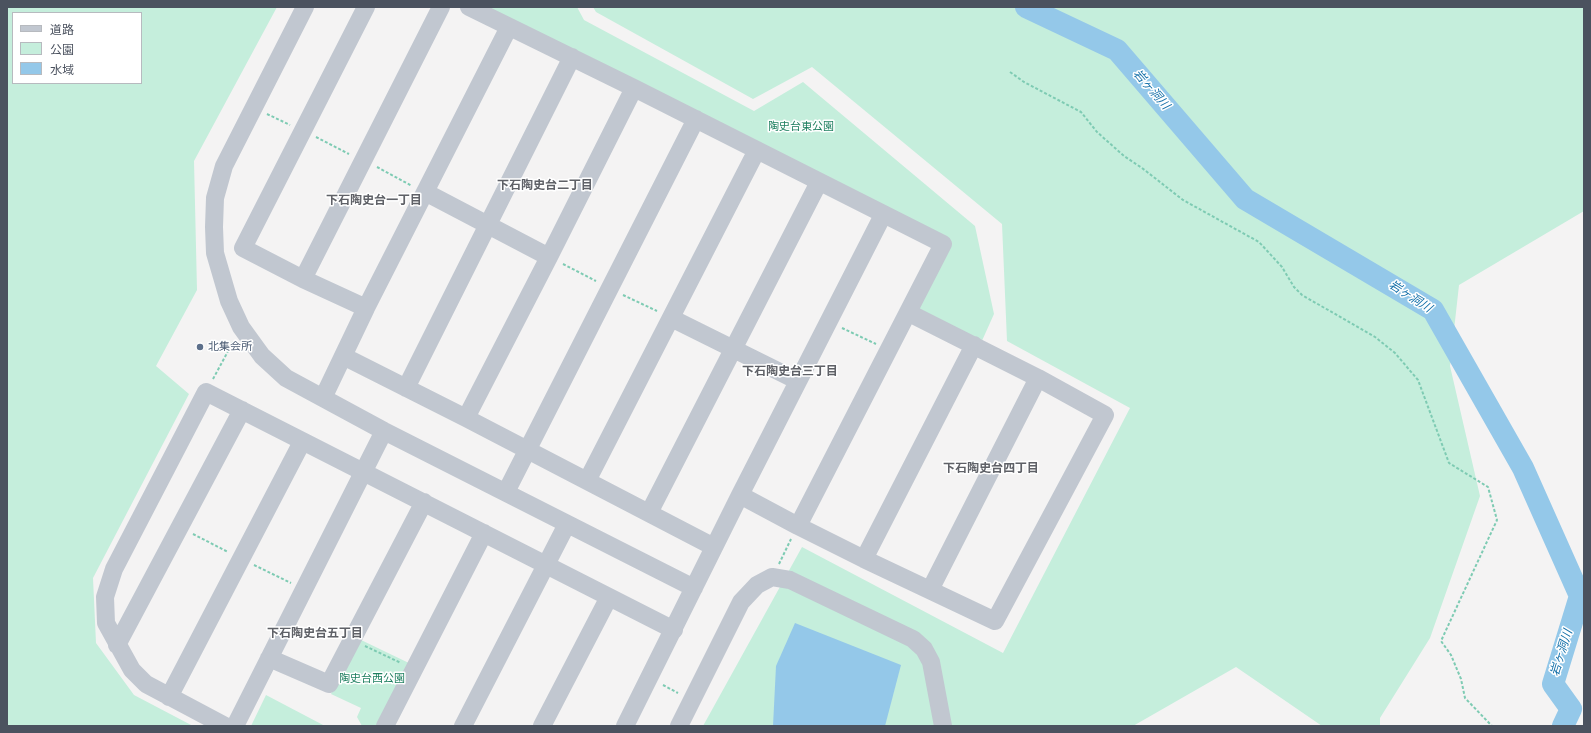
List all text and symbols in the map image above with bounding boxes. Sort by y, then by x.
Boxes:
legend [12,12,142,84]
text: 道路 [50,23,74,37]
text: 公園 [50,43,74,57]
text: 水域 [50,63,74,77]
water label: 岩ヶ洞川 [1130,67,1172,113]
park label: 陶史台東公園 [768,120,834,134]
district label: 下石陶史台二丁目 [497,179,593,193]
district label: 下石陶史台一丁目 [326,194,422,208]
water label: 岩ヶ洞川 [1386,278,1434,316]
place label: 北集会所 [208,340,252,354]
marker: 北集会所 [195,342,205,352]
district label: 下石陶史台三丁目 [742,365,838,379]
district label: 下石陶史台四丁目 [943,462,1039,476]
district label: 下石陶史台五丁目 [267,627,363,641]
water label: 岩ヶ洞川 [1548,628,1576,678]
park label: 陶史台西公園 [339,672,405,686]

